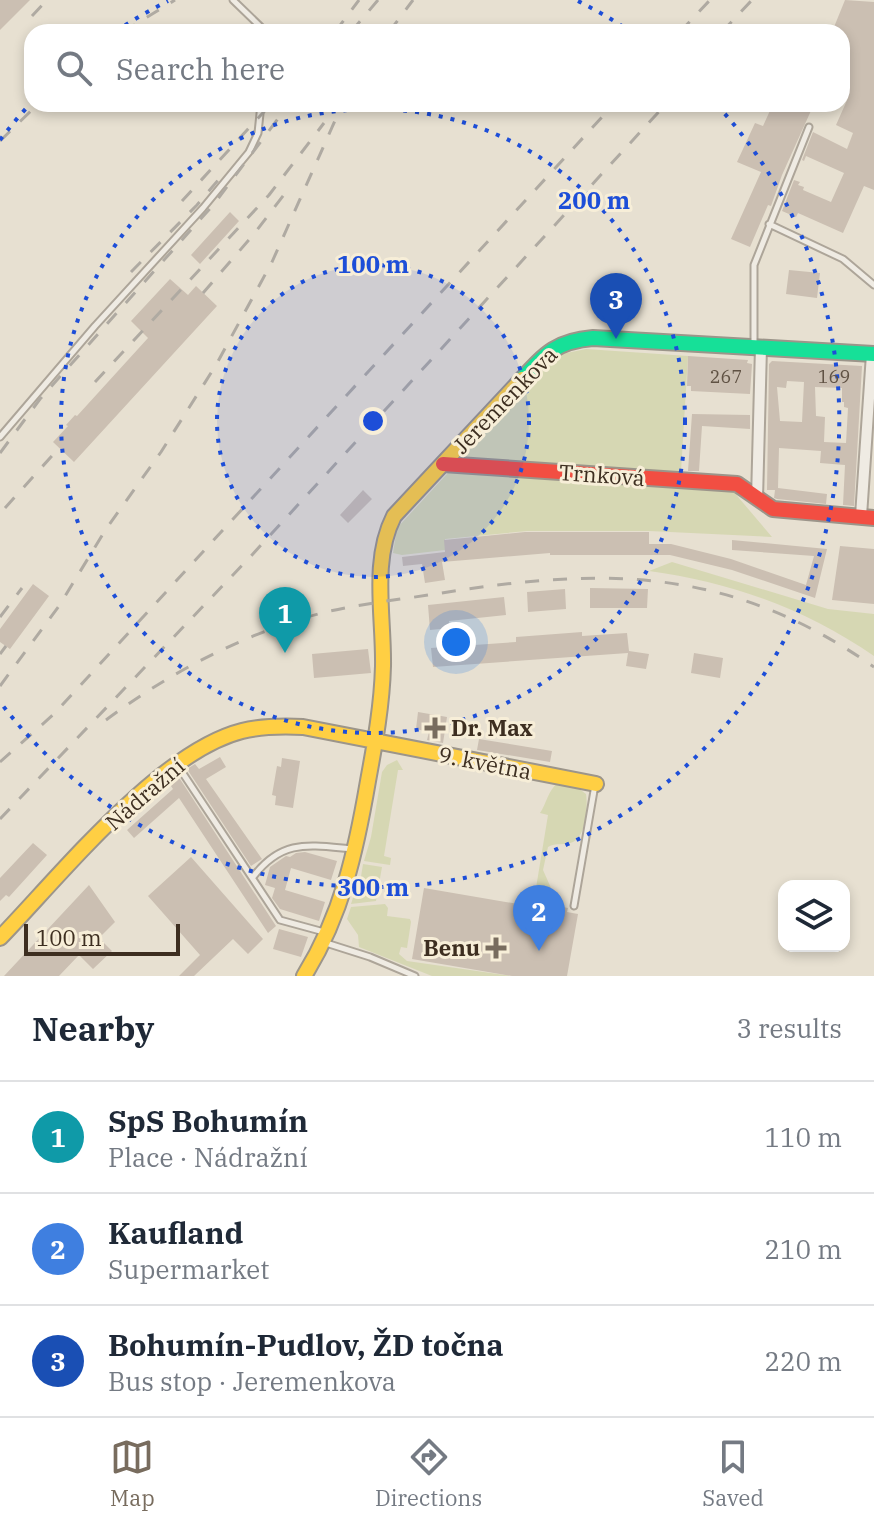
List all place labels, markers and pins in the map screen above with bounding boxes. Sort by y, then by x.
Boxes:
pin: 3 [590,273,642,339]
centre of rings [359,407,387,435]
pin: 1 [259,587,311,653]
place label: Dr. Max [451,713,533,742]
marker: Dr. Max [426,719,444,737]
pin: 2 [513,885,565,951]
place label: Benu [423,933,480,962]
marker: Benu [487,939,505,957]

